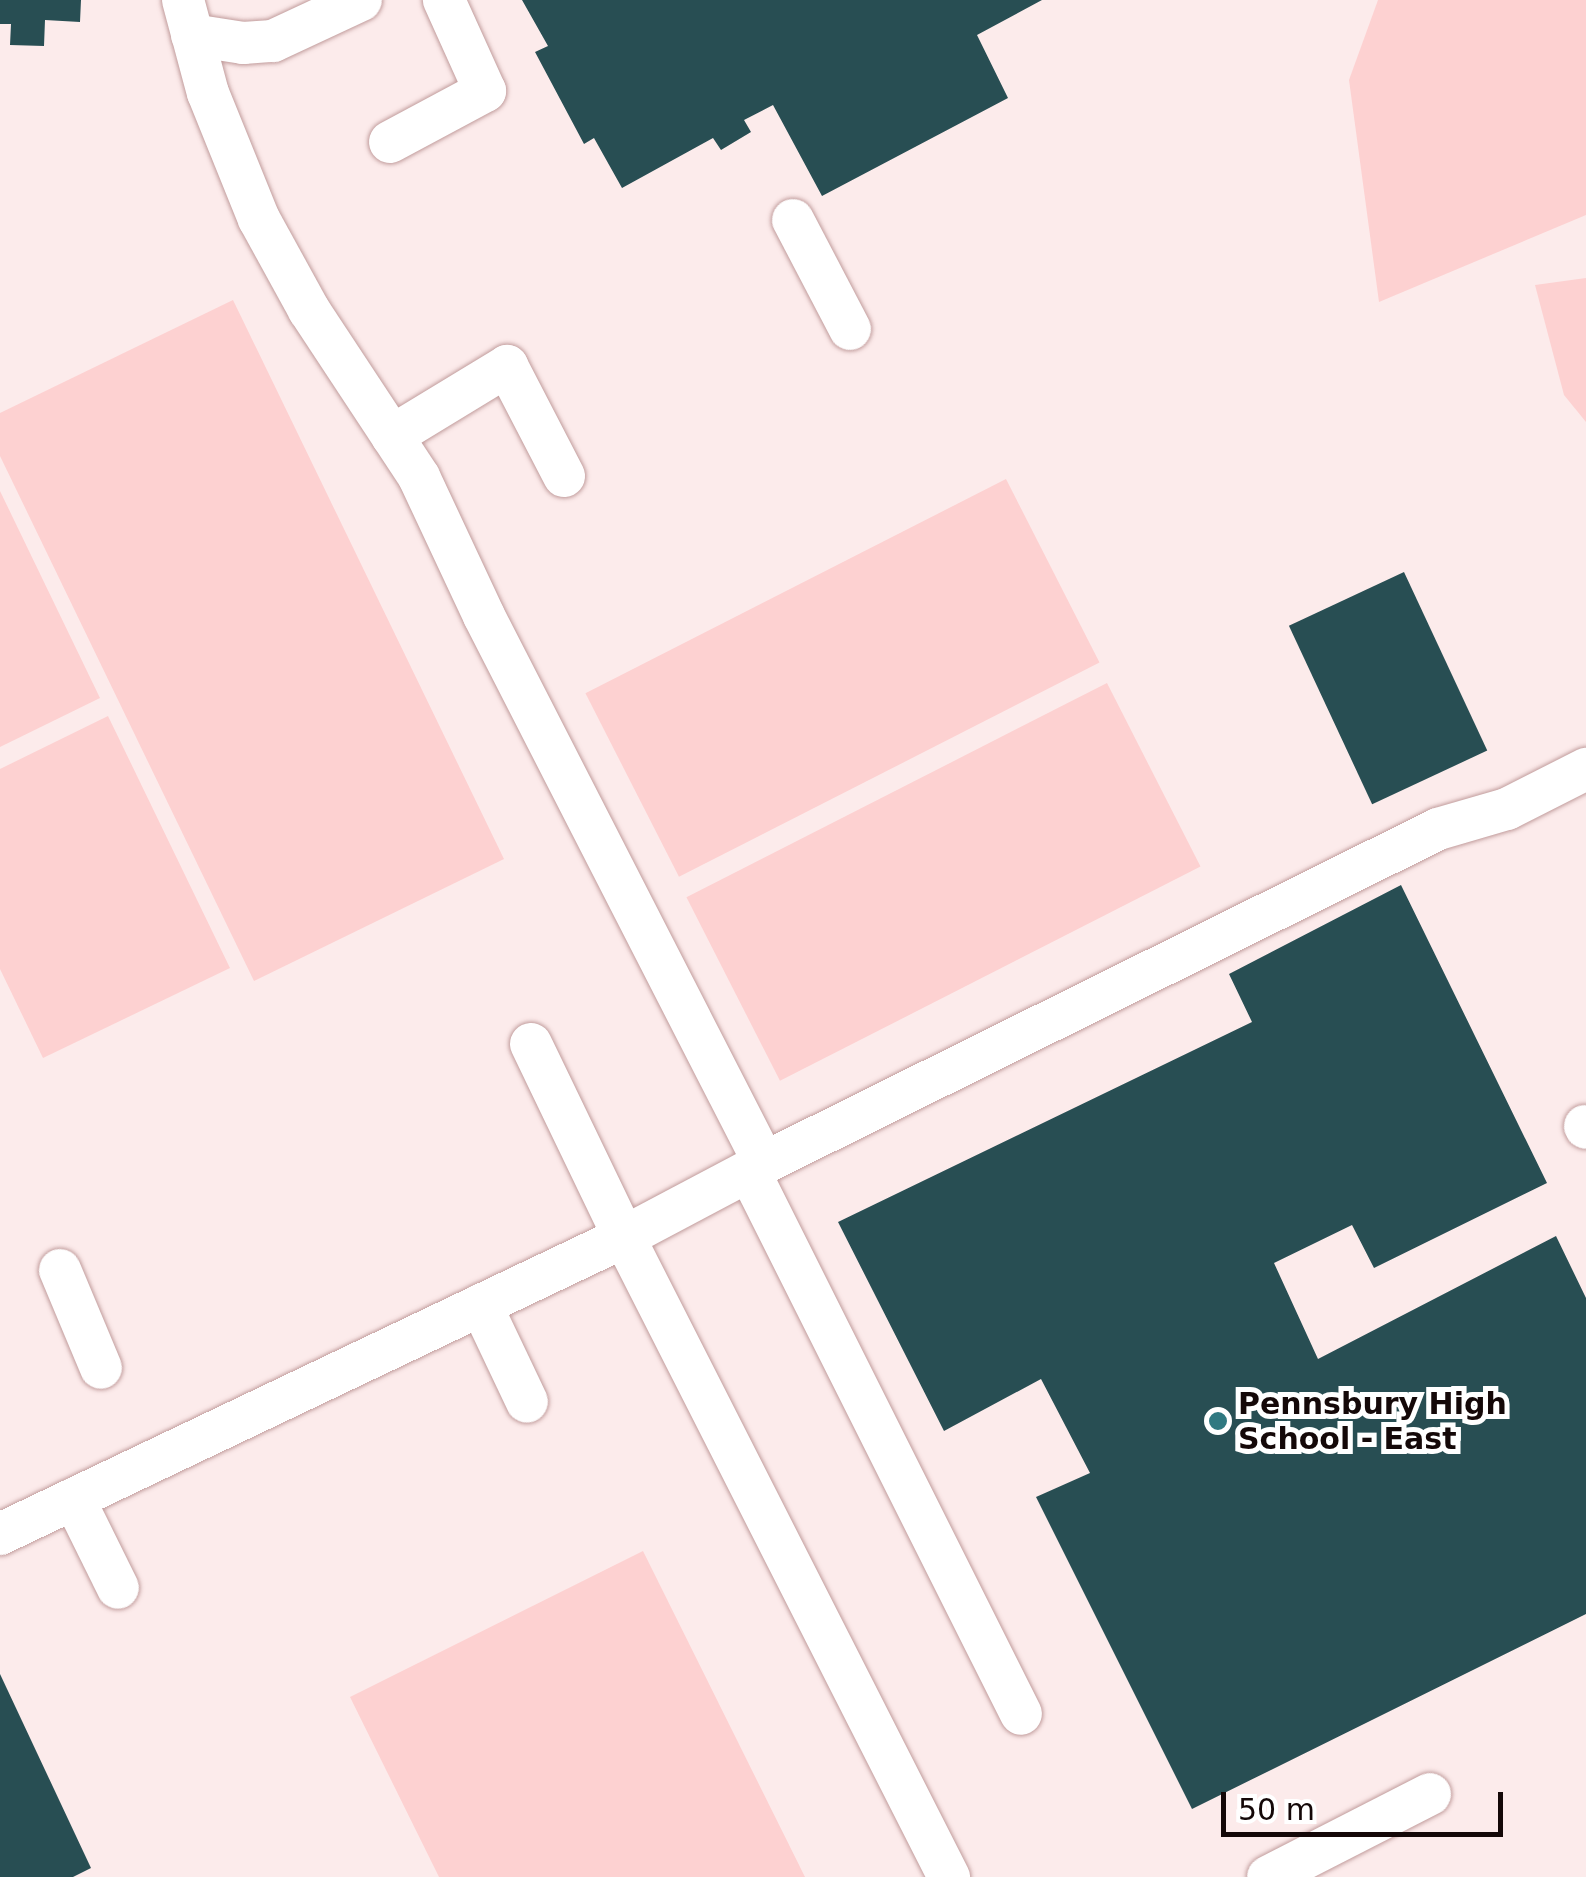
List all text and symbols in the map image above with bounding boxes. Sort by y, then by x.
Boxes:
place label: Pennsbury High School - East [1238,1386,1507,1456]
marker: Pennsbury High School - East [1207,1410,1229,1432]
scale bar [1226,1772,1508,1834]
text: 50 m [1238,1792,1315,1827]

